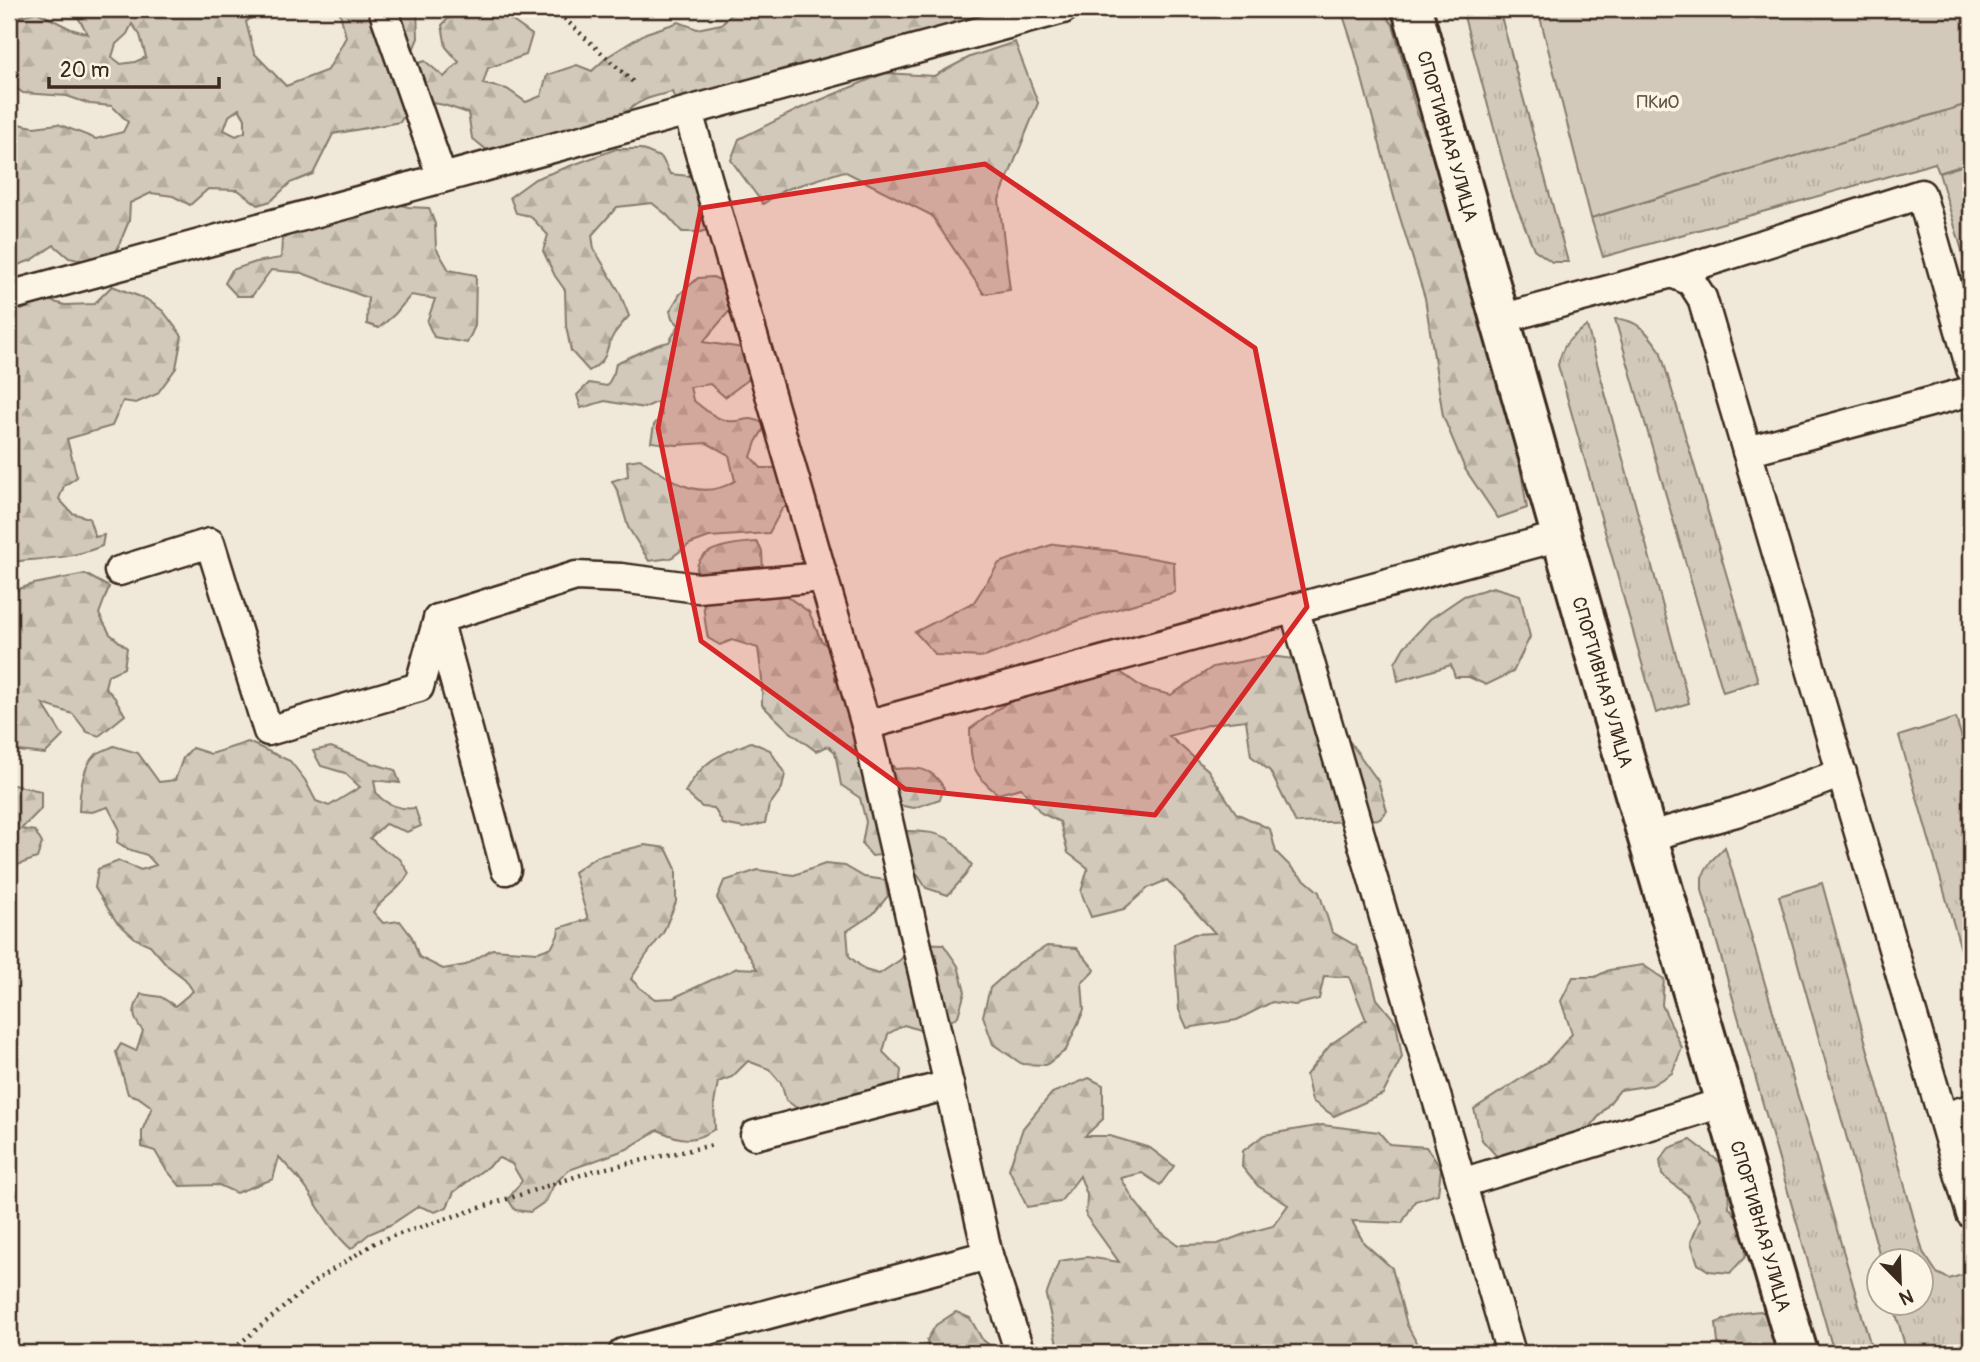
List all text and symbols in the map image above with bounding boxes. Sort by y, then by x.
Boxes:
scale bar [49,46,219,90]
street label: СПОРТИВНАЯ УЛИЦА [1411,48,1483,225]
text: 20 m [60,57,109,84]
park label: ПКиО [1637,90,1679,114]
street label: СПОРТИВНАЯ УЛИЦА [1566,594,1638,771]
street label: СПОРТИВНАЯ УЛИЦА [1724,1138,1796,1315]
north arrow [1864,1246,1934,1316]
text: N [1896,1283,1917,1310]

